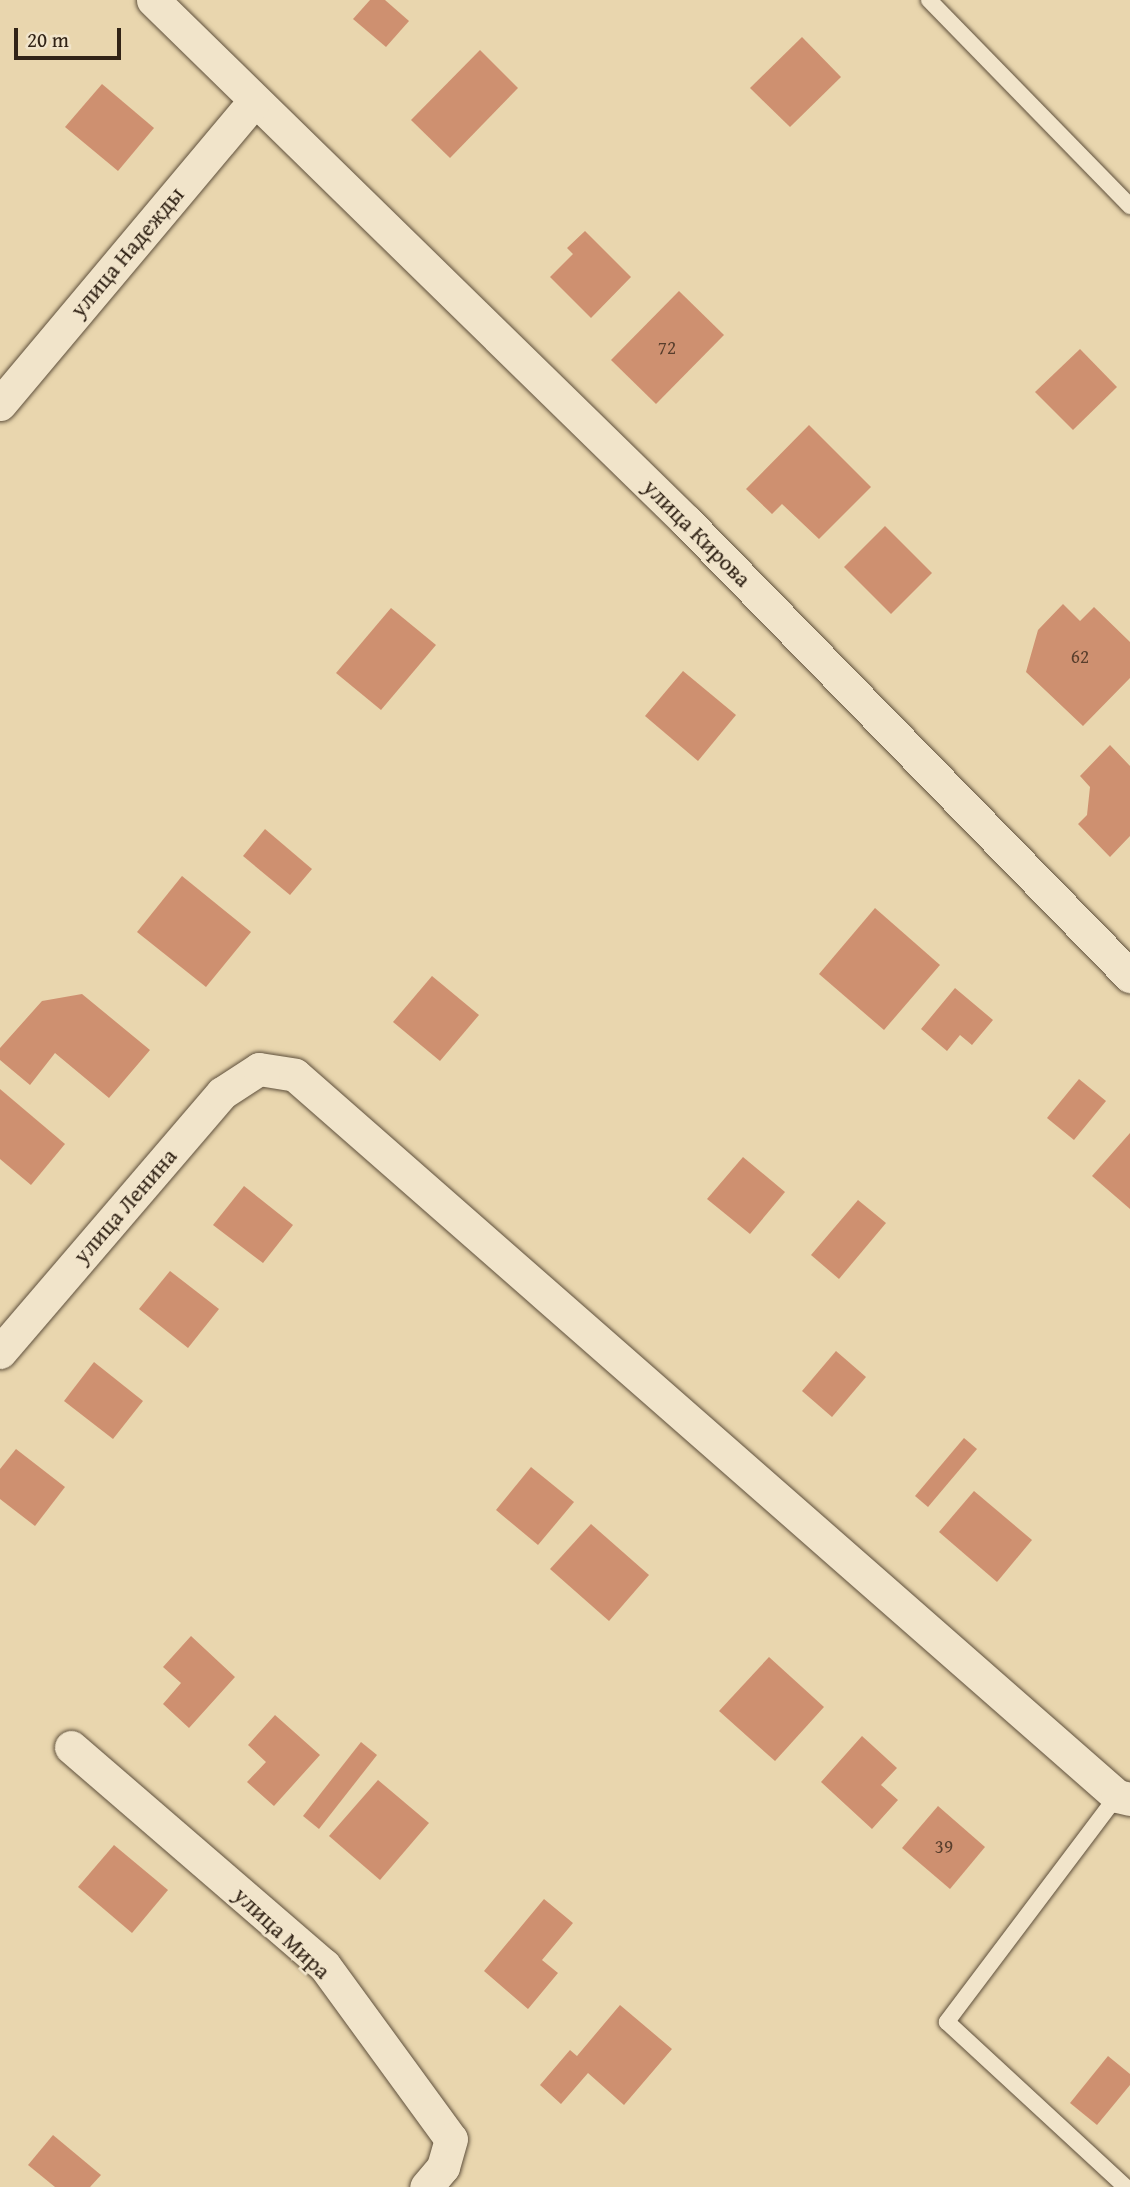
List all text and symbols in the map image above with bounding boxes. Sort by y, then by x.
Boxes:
scale bar [18,14,124,58]
text: 20 m [27,24,69,55]
street label: улица Надежды [64,181,190,323]
house number: 72 [658,337,676,359]
street label: улица Кирова [637,473,757,593]
house number: 62 [1071,646,1089,668]
street label: улица Ленина [67,1143,183,1269]
house number: 39 [935,1836,953,1858]
street label: улица Мира [228,1881,336,1985]

